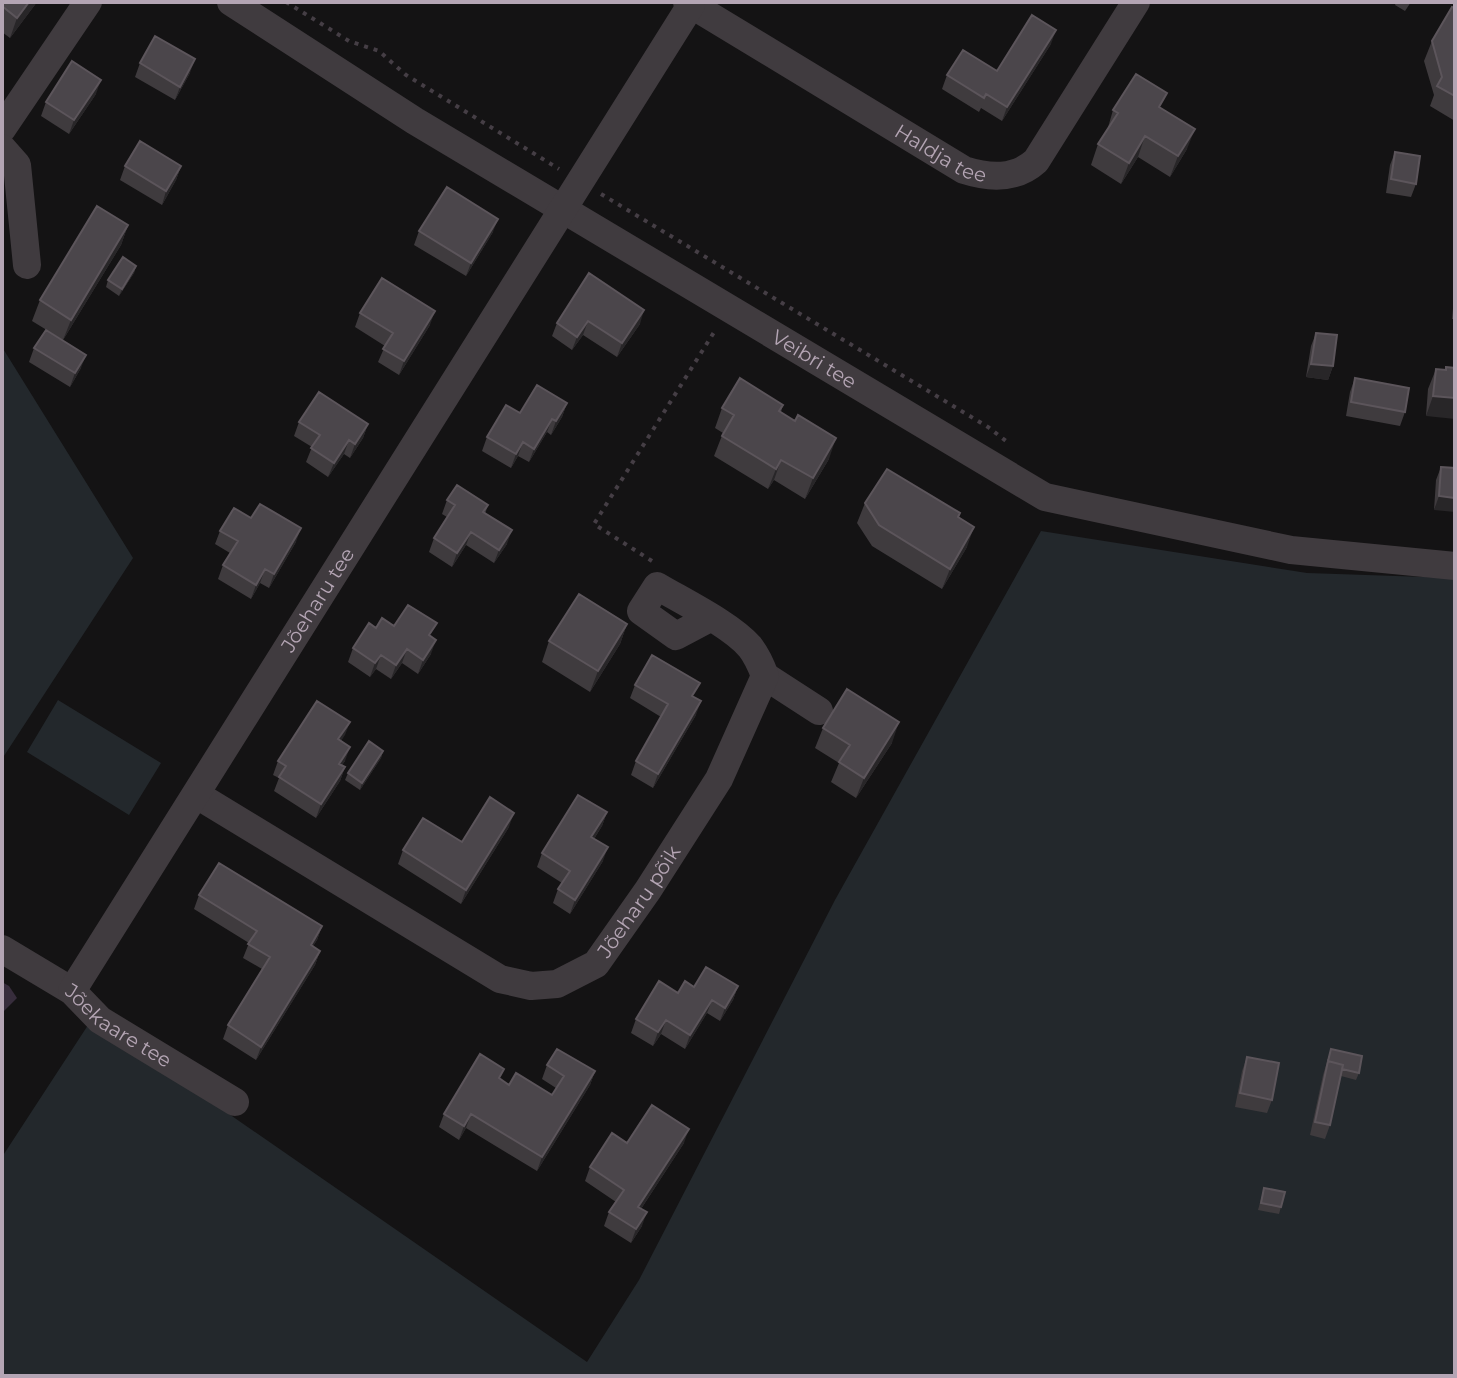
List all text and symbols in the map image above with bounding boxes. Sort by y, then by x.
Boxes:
street label: Haldja tee [890,119,988,187]
street label: Veibri tee [768,325,861,394]
street label: Jõeharu tee [275,543,359,657]
street label: Jõeharu põik [592,841,685,963]
street label: Jõekaare tee [61,978,176,1073]

